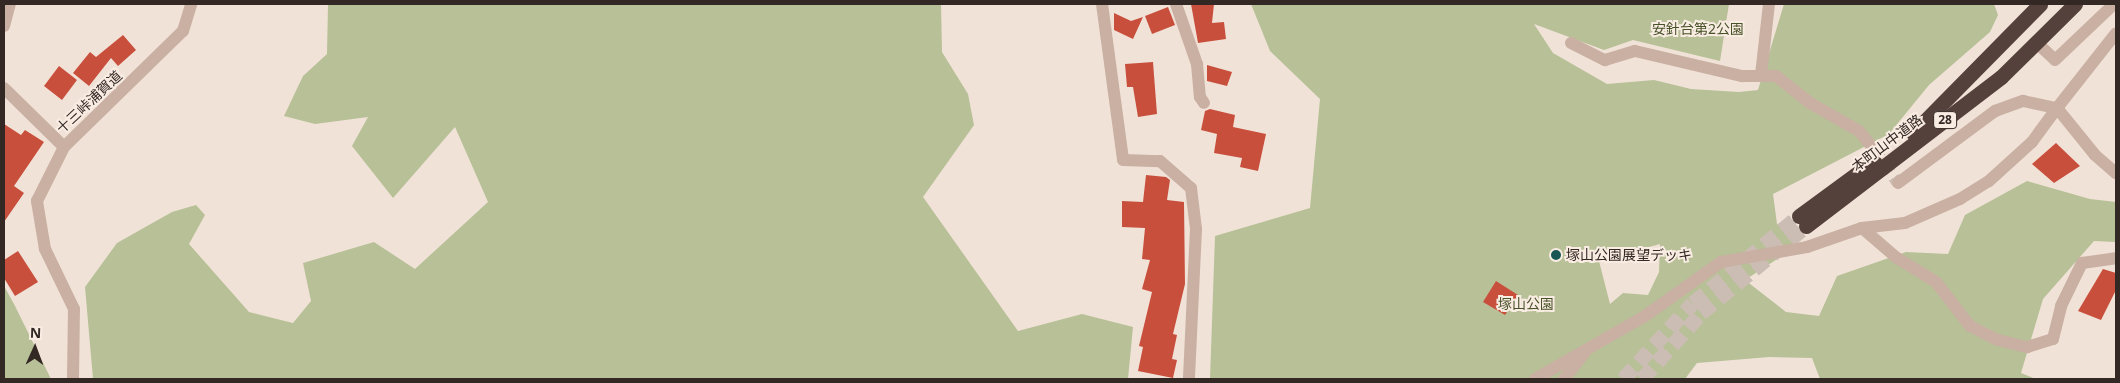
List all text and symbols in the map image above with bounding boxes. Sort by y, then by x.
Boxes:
park label: 安針台第2公園 [1652,21,1744,37]
street label: 十三峠浦賀道 [53,67,125,137]
road number: 28 [1932,110,1958,130]
street label: 本町山中道路 [1848,111,1926,175]
place label: 塚山公園展望デッキ [1566,247,1692,263]
marker: 塚山公園展望デッキ [1550,249,1562,261]
park label: 塚山公園 [1498,296,1554,312]
north arrow [10,323,60,373]
text: N [30,323,42,342]

